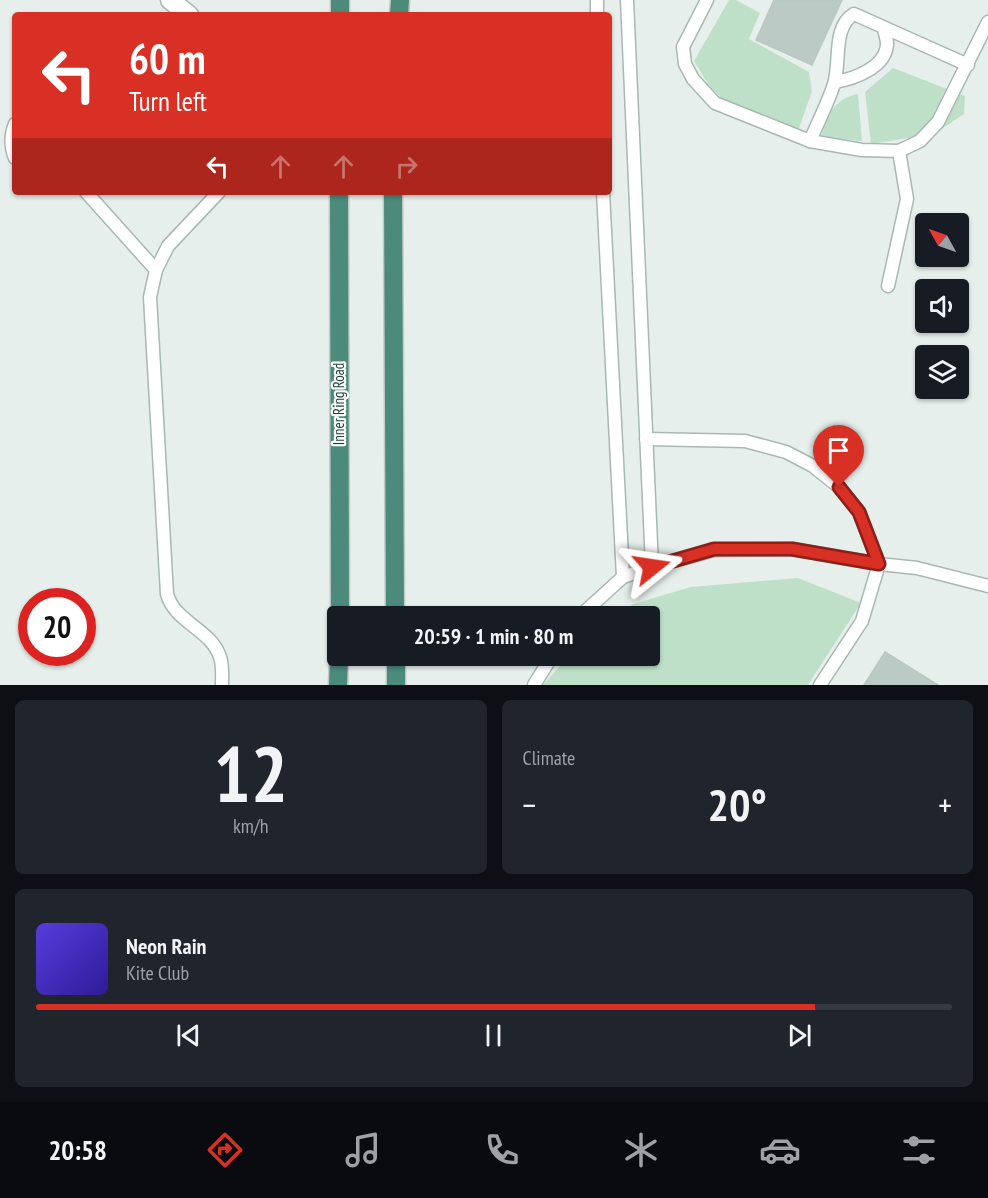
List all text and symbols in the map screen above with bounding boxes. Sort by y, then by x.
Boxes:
text: 60 m [129,31,206,86]
icon: left [30,36,108,114]
text: Turn left [129,84,207,118]
icon: left [201,150,234,183]
icon: ahead [264,150,297,183]
icon: ahead [327,150,360,183]
icon: right [390,150,423,183]
north arrow [915,213,969,267]
map controls [915,213,969,399]
button: sound [915,279,969,333]
button: layers [915,345,969,399]
street label: Inner Ring Road [329,363,348,445]
pin [813,425,864,487]
icon: arrive [822,434,855,467]
position arrow [620,535,684,599]
speed limit sign: 20 [18,588,96,666]
text: 20:59 · 1 min · 80 m [414,622,573,650]
text: 12 [213,723,288,824]
text: Climate [523,745,575,771]
text: 20° [708,775,767,833]
text: − [523,783,536,826]
text: + [938,783,952,826]
text: km/h [233,813,268,839]
text: Neon Rain [126,932,206,960]
text: Kite Club [126,960,189,986]
icon: previous [172,1019,205,1052]
icon: pause [477,1019,510,1052]
icon: next [783,1019,816,1052]
icon: directions [204,1129,246,1171]
icon: music [342,1129,384,1171]
icon: phone [481,1129,523,1171]
icon: climate [620,1129,662,1171]
icon: car [759,1129,801,1171]
icon: filters [898,1129,940,1171]
text: 20:58 [48,1133,107,1167]

